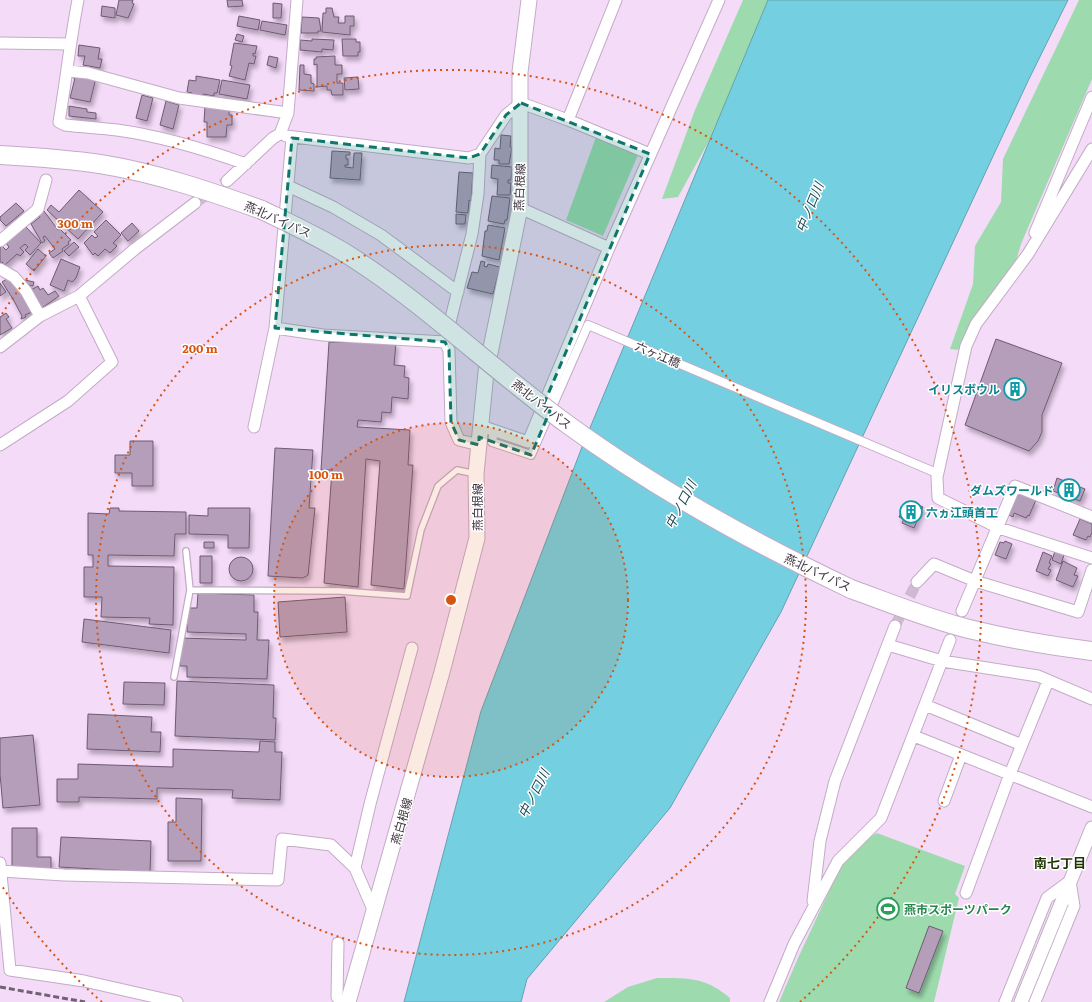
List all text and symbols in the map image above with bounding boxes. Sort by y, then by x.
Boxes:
street label: 燕白根線 [509,163,529,211]
water label: 中ノ口川 [790,177,828,235]
street label: 燕北バイパス [242,196,314,242]
text: 300 m [57,214,93,232]
street label: 六ヶ江橋 [632,336,684,372]
text: 200 m [182,339,218,357]
street label: 燕北バイパス [508,375,576,433]
building icon: イリスボウル [1002,376,1028,402]
place label: イリスボウル [928,380,1000,398]
text: 100 m [309,465,343,483]
water label: 中ノ口川 [660,475,701,531]
building icon: ダムズワールド [1056,477,1082,503]
place label: ダムズワールド [970,481,1054,499]
street label: 燕白根線 [468,483,486,531]
building icon: 六ヵ江頭首工 [898,499,924,525]
place label: 六ヵ江頭首工 [926,503,998,521]
street label: 燕北バイパス [782,549,854,595]
centre of rings [444,593,458,607]
water label: 中ノ口川 [513,764,554,820]
street label: 燕白根線 [386,795,416,847]
district label: 南七丁目 [1034,853,1086,872]
sports icon: 燕市スポーツパーク [875,896,901,922]
place label: 燕市スポーツパーク [904,900,1012,918]

